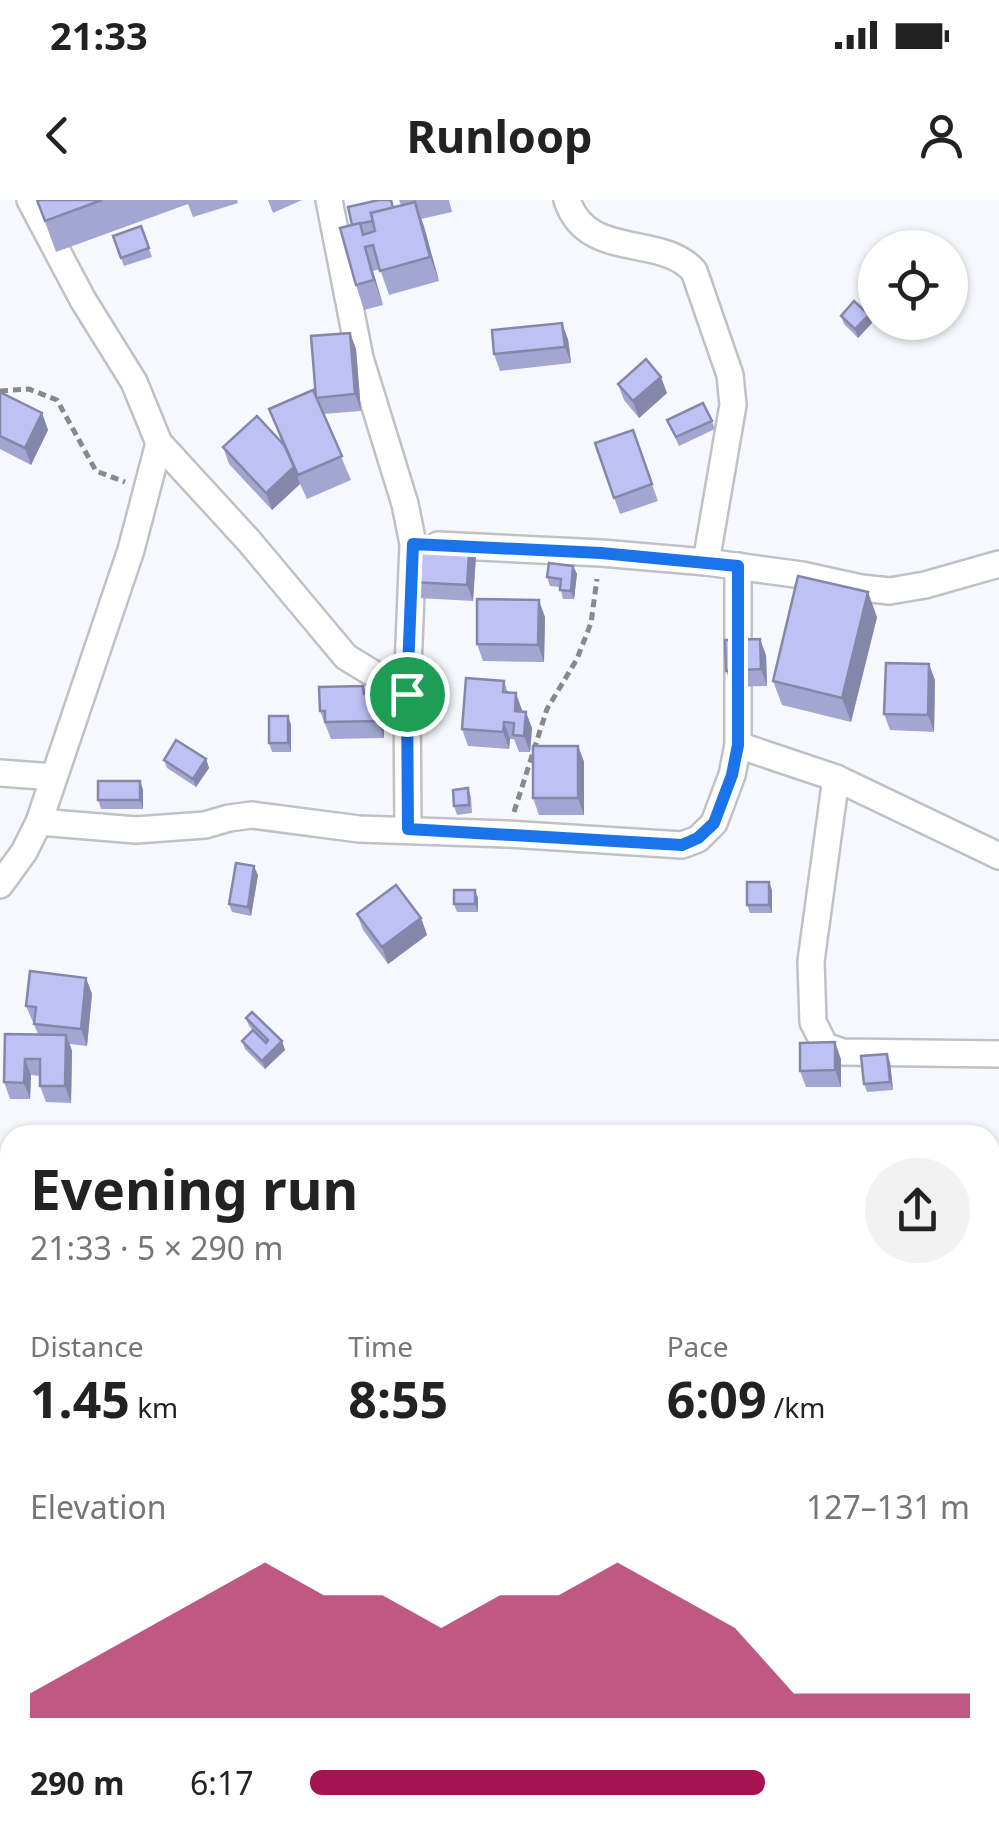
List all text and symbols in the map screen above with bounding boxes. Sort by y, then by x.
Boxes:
text: 21:33 [50,9,148,61]
text: Runloop [406,105,593,166]
icon: back [30,108,85,163]
icon: person [914,108,969,163]
map controls [858,230,968,340]
button: locate [858,230,968,340]
pin [365,652,450,737]
icon: arrive [380,667,435,722]
text: Evening run [30,1151,358,1226]
button: share [865,1158,970,1263]
text: 21:33 · 5 × 290 m [30,1226,283,1269]
text: Distance [30,1327,143,1365]
text: Time [348,1327,413,1365]
text: Pace [667,1327,729,1365]
text: 1.45 [30,1365,130,1433]
text: 8:55 [348,1365,448,1433]
text: 6:09 [667,1365,767,1433]
text: km [130,1388,178,1426]
text: /km [767,1388,825,1426]
text: Elevation [30,1485,167,1528]
text: 127–131 m [806,1485,970,1528]
text: 290 m [30,1761,124,1804]
text: 6:17 [190,1761,254,1804]

